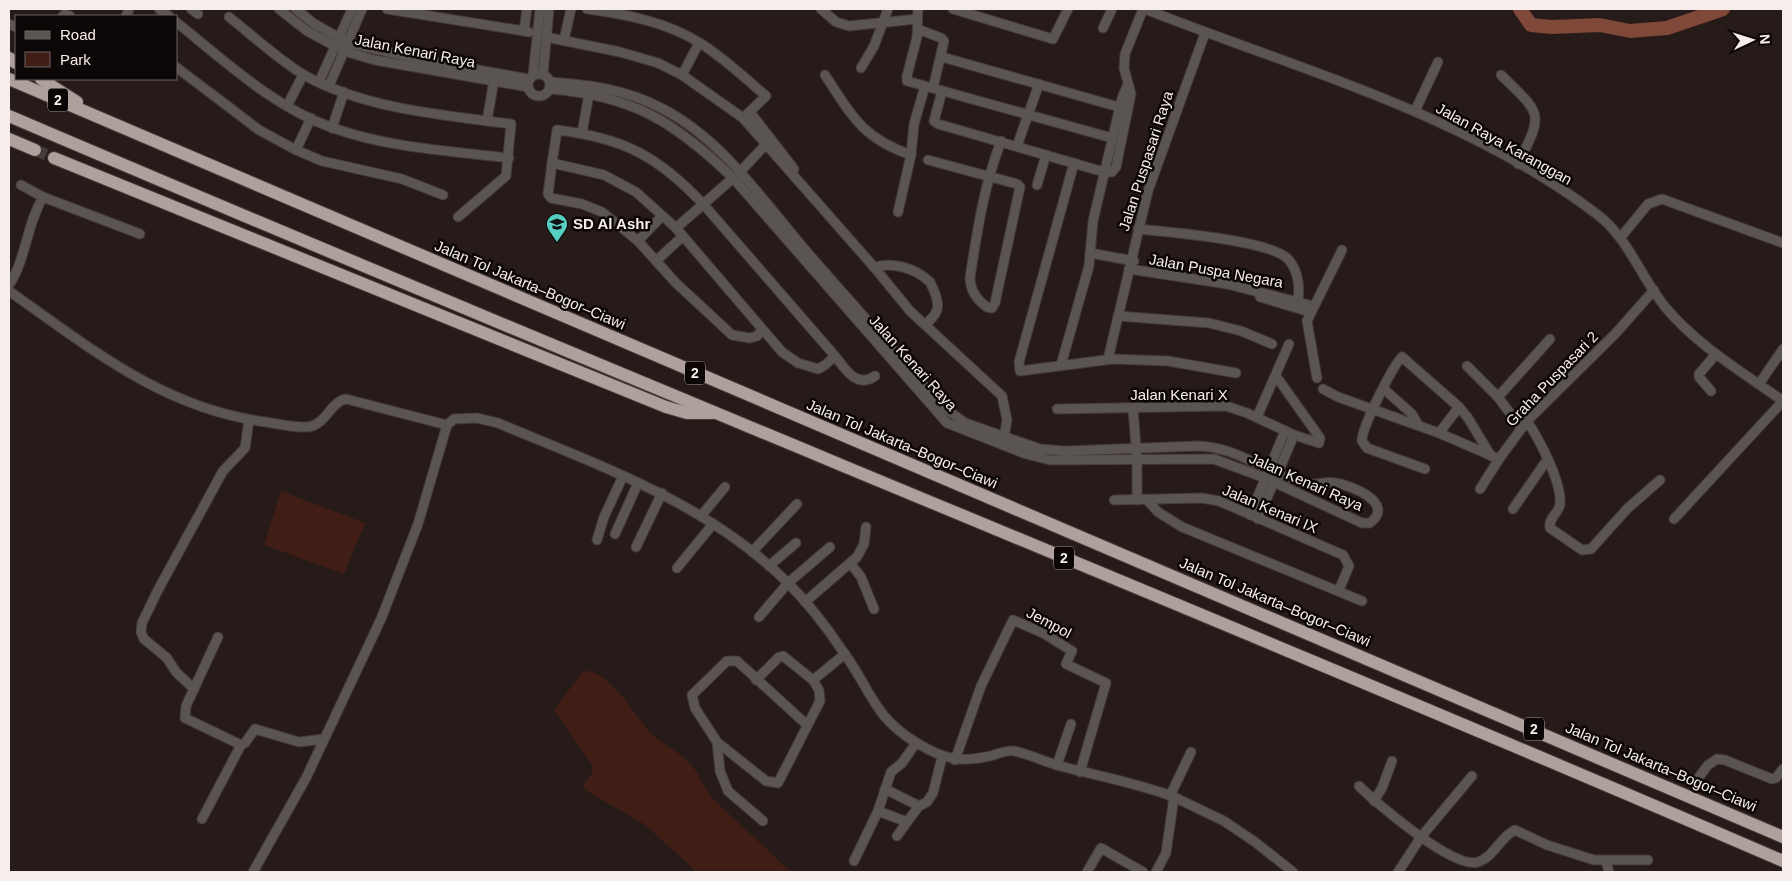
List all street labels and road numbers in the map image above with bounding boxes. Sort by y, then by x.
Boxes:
street label: Jalan Kenari Raya [353,30,478,71]
road number: 2 [48,88,68,112]
street label: Jalan Puspasari Raya [1115,88,1176,233]
street label: Jalan Raya Karanggan [1433,99,1575,188]
street label: Jalan Tol Jakarta–Bogor–Ciawi [432,237,628,333]
street label: Jalan Puspa Negara [1148,250,1285,291]
street label: Jalan Kenari Raya [866,311,961,414]
street label: Graha Puspasari 2 [1502,328,1601,430]
road number: 2 [685,362,705,384]
street label: Jalan Kenari X [1130,386,1228,403]
street label: Jalan Tol Jakarta–Bogor–Ciawi [804,396,1000,492]
street label: Jalan Kenari Raya [1247,449,1366,515]
street label: Jalan Kenari IX [1220,481,1320,536]
road number: 2 [1054,546,1074,570]
street label: Jalan Tol Jakarta–Bogor–Ciawi [1177,554,1373,650]
street label: Jempol [1024,604,1075,641]
road number: 2 [1524,718,1544,741]
street label: Jalan Tol Jakarta–Bogor–Ciawi [1563,719,1759,815]

